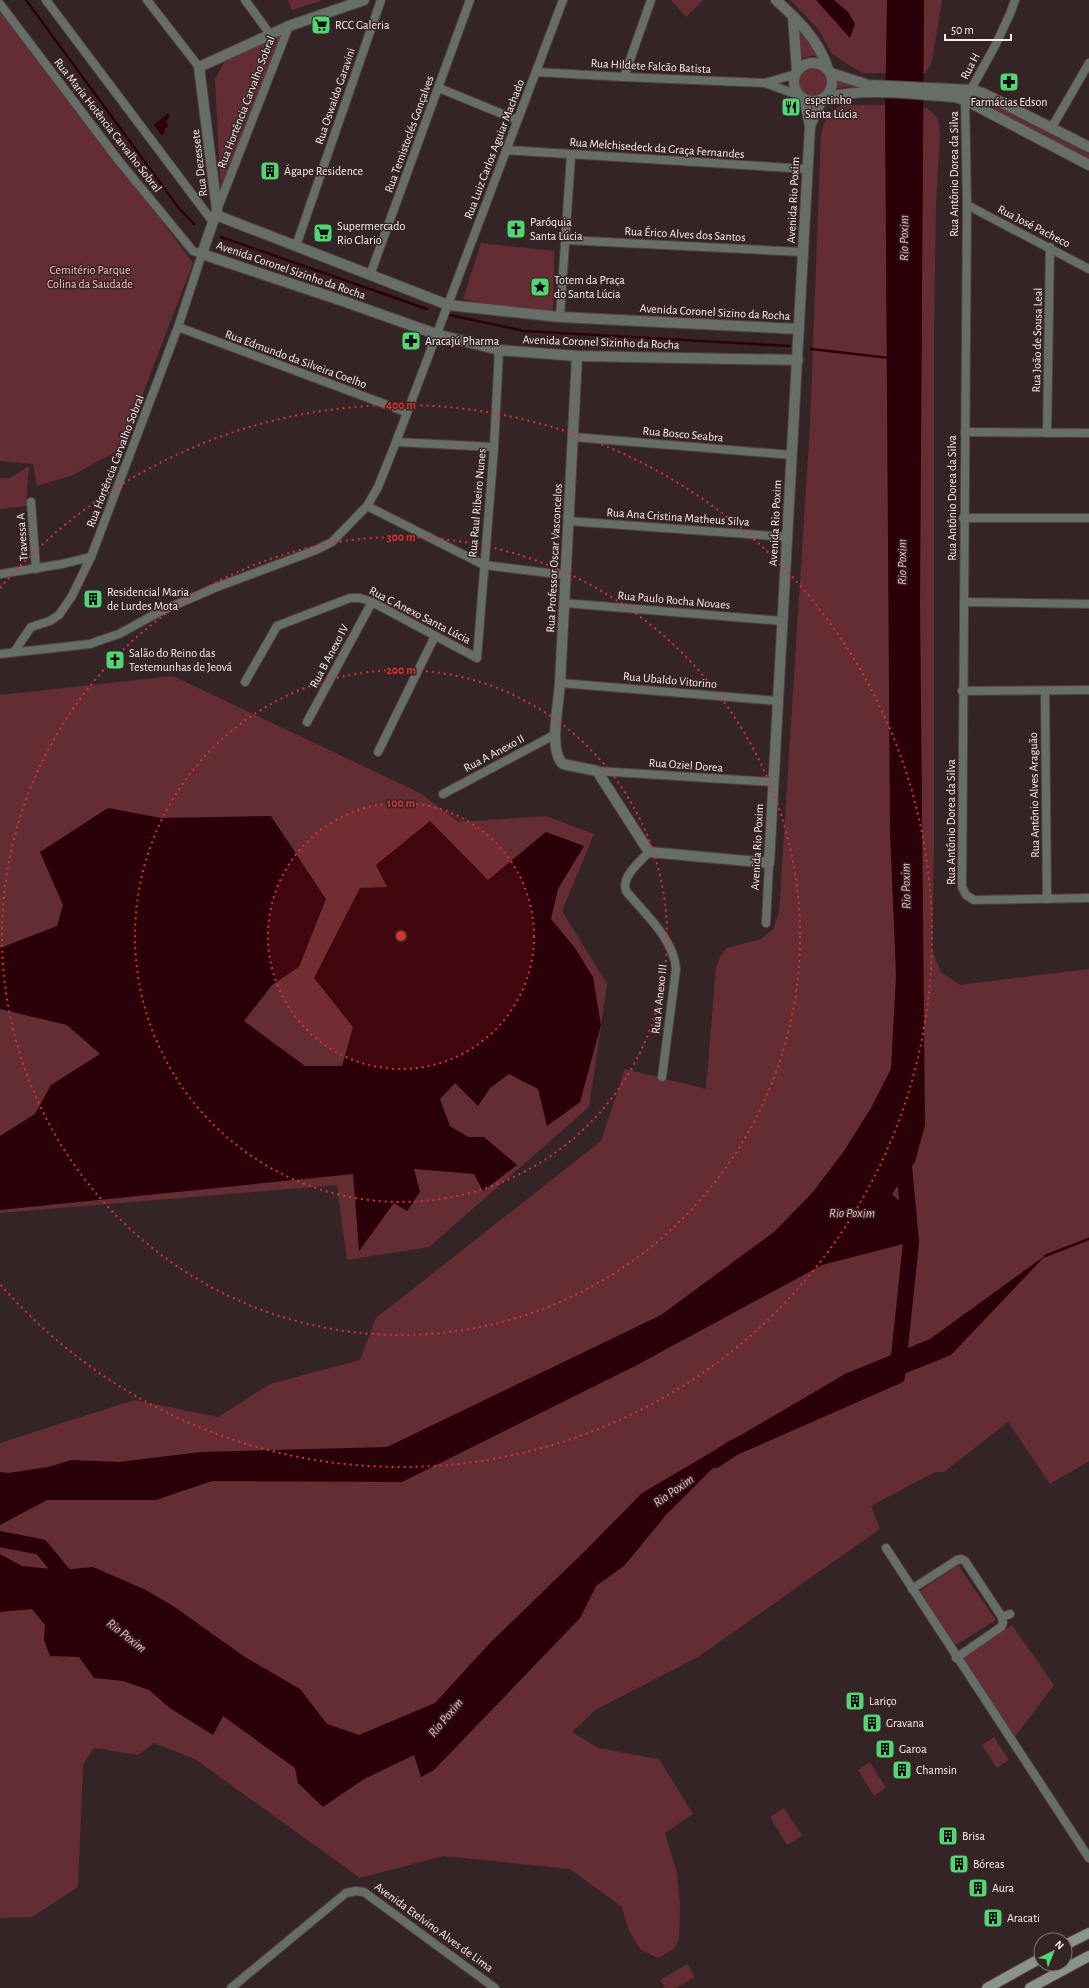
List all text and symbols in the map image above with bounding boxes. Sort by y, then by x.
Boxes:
supermarket icon: RCC Galeria [310,14,332,36]
scale bar [945,16,1011,42]
place label: RCC Galeria [335,19,390,31]
text: 50 m [951,24,974,36]
street label: Rua Hortência Carvalho Sobral [215,34,277,170]
street label: Rua Oswaldo Garavini [313,46,357,146]
street label: Rua H [958,51,982,81]
street label: Rua Maria Hotência Carvalho Sobral [52,56,164,194]
street label: Rua Hildete Falcão Batista [590,57,712,75]
pharmacy icon: Farmácias Edson [998,71,1020,93]
street label: Rua Temistoclés Gonçalves [382,74,436,194]
street label: Rua Luiz Carlos Aguiar Machado [462,78,526,220]
place label: espetinho Santa Lúcia [805,94,858,120]
restaurant icon: espetinho Santa Lúcia [780,96,802,118]
place label: Farmácias Edson [971,96,1047,108]
street label: Rua Antônio Dorea da Silva [948,111,960,237]
street label: Rua Dezessete [189,129,209,197]
street label: Rua Melchisedeck da Graça Fernandes [569,136,745,160]
street label: Avenida Rio Poxim [785,156,801,244]
building icon: Ágape Residence [259,160,281,182]
place label: Ágape Residence [284,164,363,177]
street label: Rua José Pacheco [996,203,1072,249]
water label: Rio Poxim [898,215,911,261]
place label: Paróquia Santa Lúcia [530,216,583,242]
church icon: Paróquia Santa Lúcia [505,218,527,240]
place label: Supermercado Rio Clario [337,220,406,246]
supermarket icon: Supermercado Rio Clario [312,222,334,244]
street label: Rua Érico Alves dos Santos [624,224,746,243]
street label: Avenida Coronel Sizinho da Rocha [215,239,368,301]
park label: Cemitério Parque Colina da Saudade [47,264,133,290]
place label: Totem da Praça do Santa Lúcia [554,274,625,300]
place icon: Totem da Praça do Santa Lúcia [529,276,551,298]
street label: Rua João de Sousa Leal [1030,287,1044,393]
street label: Avenida Coronel Sizino da Rocha [639,302,791,322]
street label: Rua Edmundo da Silveira Coelho [223,328,369,390]
pharmacy icon: Aracajú Pharma [400,330,422,352]
street label: Avenida Coronel Sizinho da Rocha [522,333,680,351]
place label: Aracajú Pharma [425,335,500,348]
street label: Rua Hortência Carvalho Sobral [84,393,146,529]
text: 400 m [386,399,416,411]
street label: Rua Bosco Seabra [642,424,724,444]
street label: Rua Antônio Dorea da Silva [946,435,958,561]
street label: Rua Raul Ribeiro Nunes [466,448,488,558]
street label: Avenida Rio Poxim [767,479,783,567]
street label: Rua Professor Oscar Vasconcelos [544,483,564,633]
street label: Rua Ana Cristina Matheus Silva [606,506,750,528]
street label: Travessa A [14,513,30,561]
text: 300 m [386,531,416,543]
water label: Rio Poxim [896,539,909,585]
street label: Rua C Anexo Santa Lúcia [367,584,473,646]
place label: Residencial Maria de Lurdes Mota [107,586,190,612]
building icon: Residencial Maria de Lurdes Mota [82,588,104,610]
street label: Rua Paulo Rocha Novaes [617,589,731,611]
street label: Rua B Anexo IV [307,622,351,690]
place label: Salão do Reino das Testemunhas de Jeová [129,647,233,673]
church icon: Salão do Reino das Testemunhas de Jeová [104,649,126,671]
text: 200 m [386,664,416,676]
street label: Rua Ubaldo Vitorino [623,670,718,690]
street label: Rua A Anexo II [462,732,526,774]
street label: Rua Antônio Alves Araguão [1027,732,1041,858]
street label: Rua Oziel Dorea [648,756,724,774]
street label: Rua Antônio Dorea da Silva [945,759,957,885]
text: 100 m [387,797,415,809]
street label: Avenida Rio Poxim [749,803,765,891]
water label: Rio Poxim [900,863,913,909]
centre of rings [394,929,408,943]
street label: Rua A Anexo III [649,964,669,1034]
water label: Rio Poxim [829,1207,875,1220]
water label: Rio Poxim [651,1473,696,1510]
water label: Rio Poxim [104,1617,148,1655]
building icon: Lariço [844,1690,866,1712]
place label: Lariço [869,1695,897,1707]
water label: Rio Poxim [426,1696,466,1740]
building icon: Gravana [861,1712,883,1734]
place label: Gravana [886,1717,925,1729]
building icon: Garoa [874,1738,896,1760]
place label: Garoa [899,1743,927,1755]
building icon: Chamsin [891,1759,913,1781]
place label: Chamsin [916,1764,957,1776]
building icon: Brisa [937,1825,959,1847]
place label: Brisa [962,1830,986,1842]
building icon: Bóreas [948,1853,970,1875]
place label: Bóreas [973,1858,1004,1870]
building icon: Aura [967,1877,989,1899]
street label: Avenida Etelvino Alves de Lima [373,1880,496,1974]
place label: Aura [992,1882,1014,1894]
building icon: Aracati [982,1907,1004,1929]
place label: Aracati [1007,1912,1040,1924]
north arrow [1033,1932,1073,1972]
text: N [1053,1938,1066,1952]

